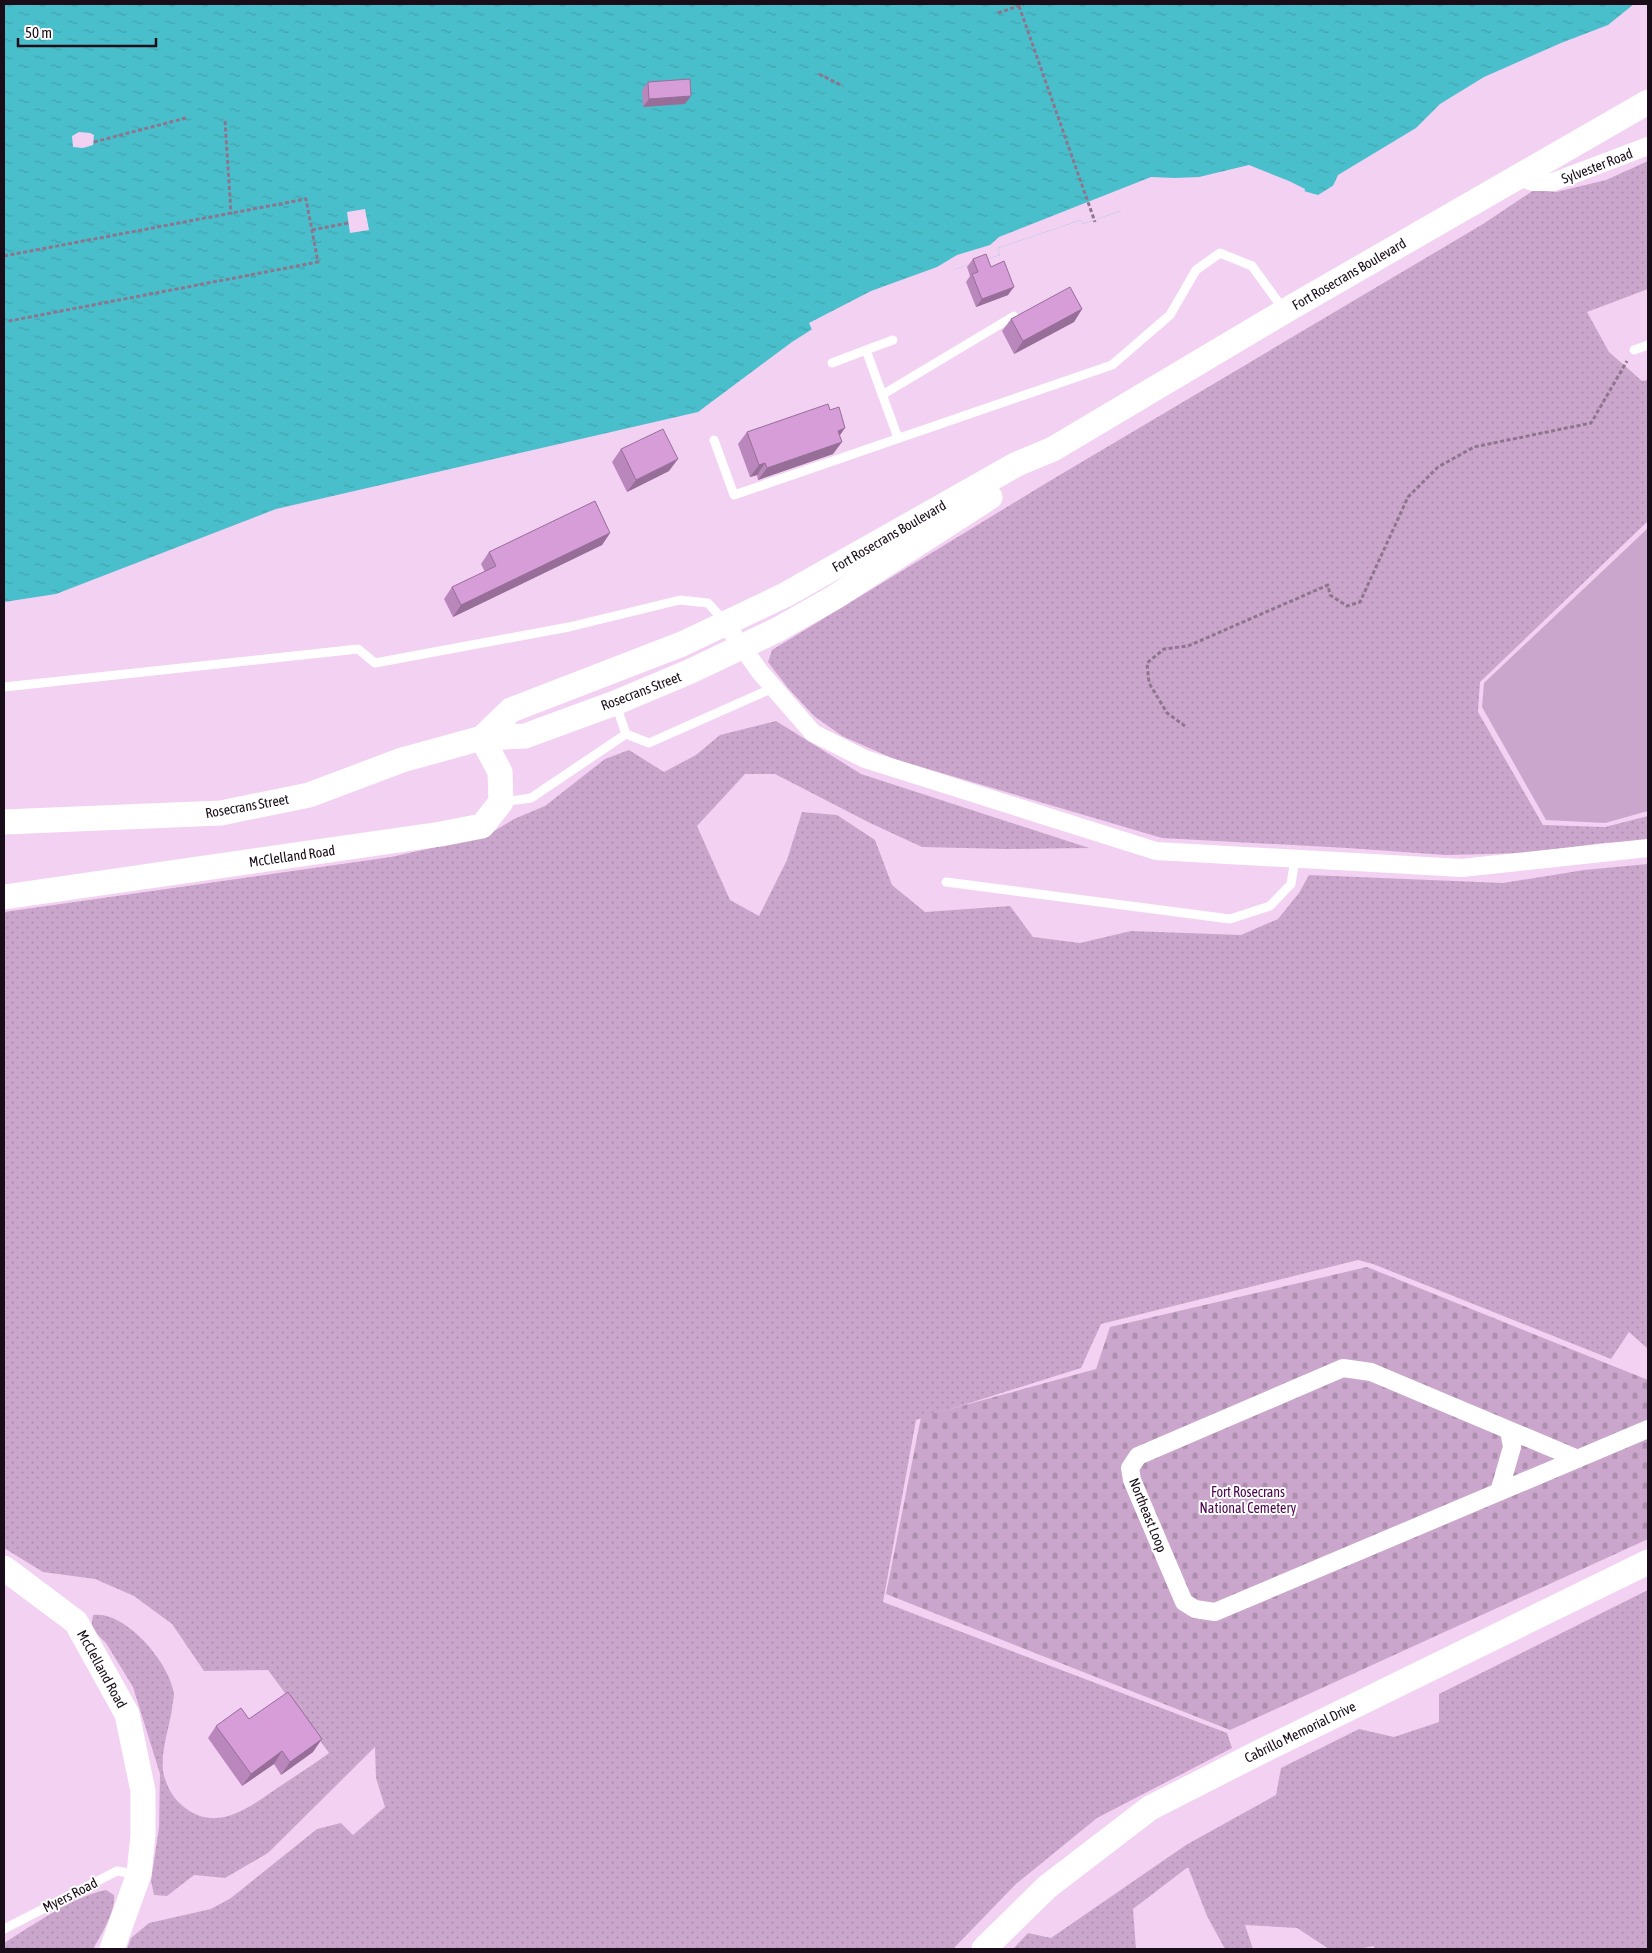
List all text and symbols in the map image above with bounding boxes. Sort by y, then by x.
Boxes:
scale bar [18,15,155,47]
text: 50 m [25,24,52,41]
street label: Sylvester Road [1559,145,1635,187]
street label: Fort Rosecrans Boulevard [1289,235,1409,313]
street label: Fort Rosecrans Boulevard [829,497,949,575]
street label: Rosecrans Street [599,668,683,714]
street label: Rosecrans Street [204,791,290,821]
street label: McClelland Road [248,842,336,870]
street label: Northeast Loop [1126,1476,1170,1555]
park label: Fort Rosecrans National Cemetery [1200,1484,1297,1516]
street label: McClelland Road [74,1627,130,1711]
street label: Cabrillo Memorial Drive [1242,1698,1358,1766]
street label: Myers Road [40,1874,100,1916]

